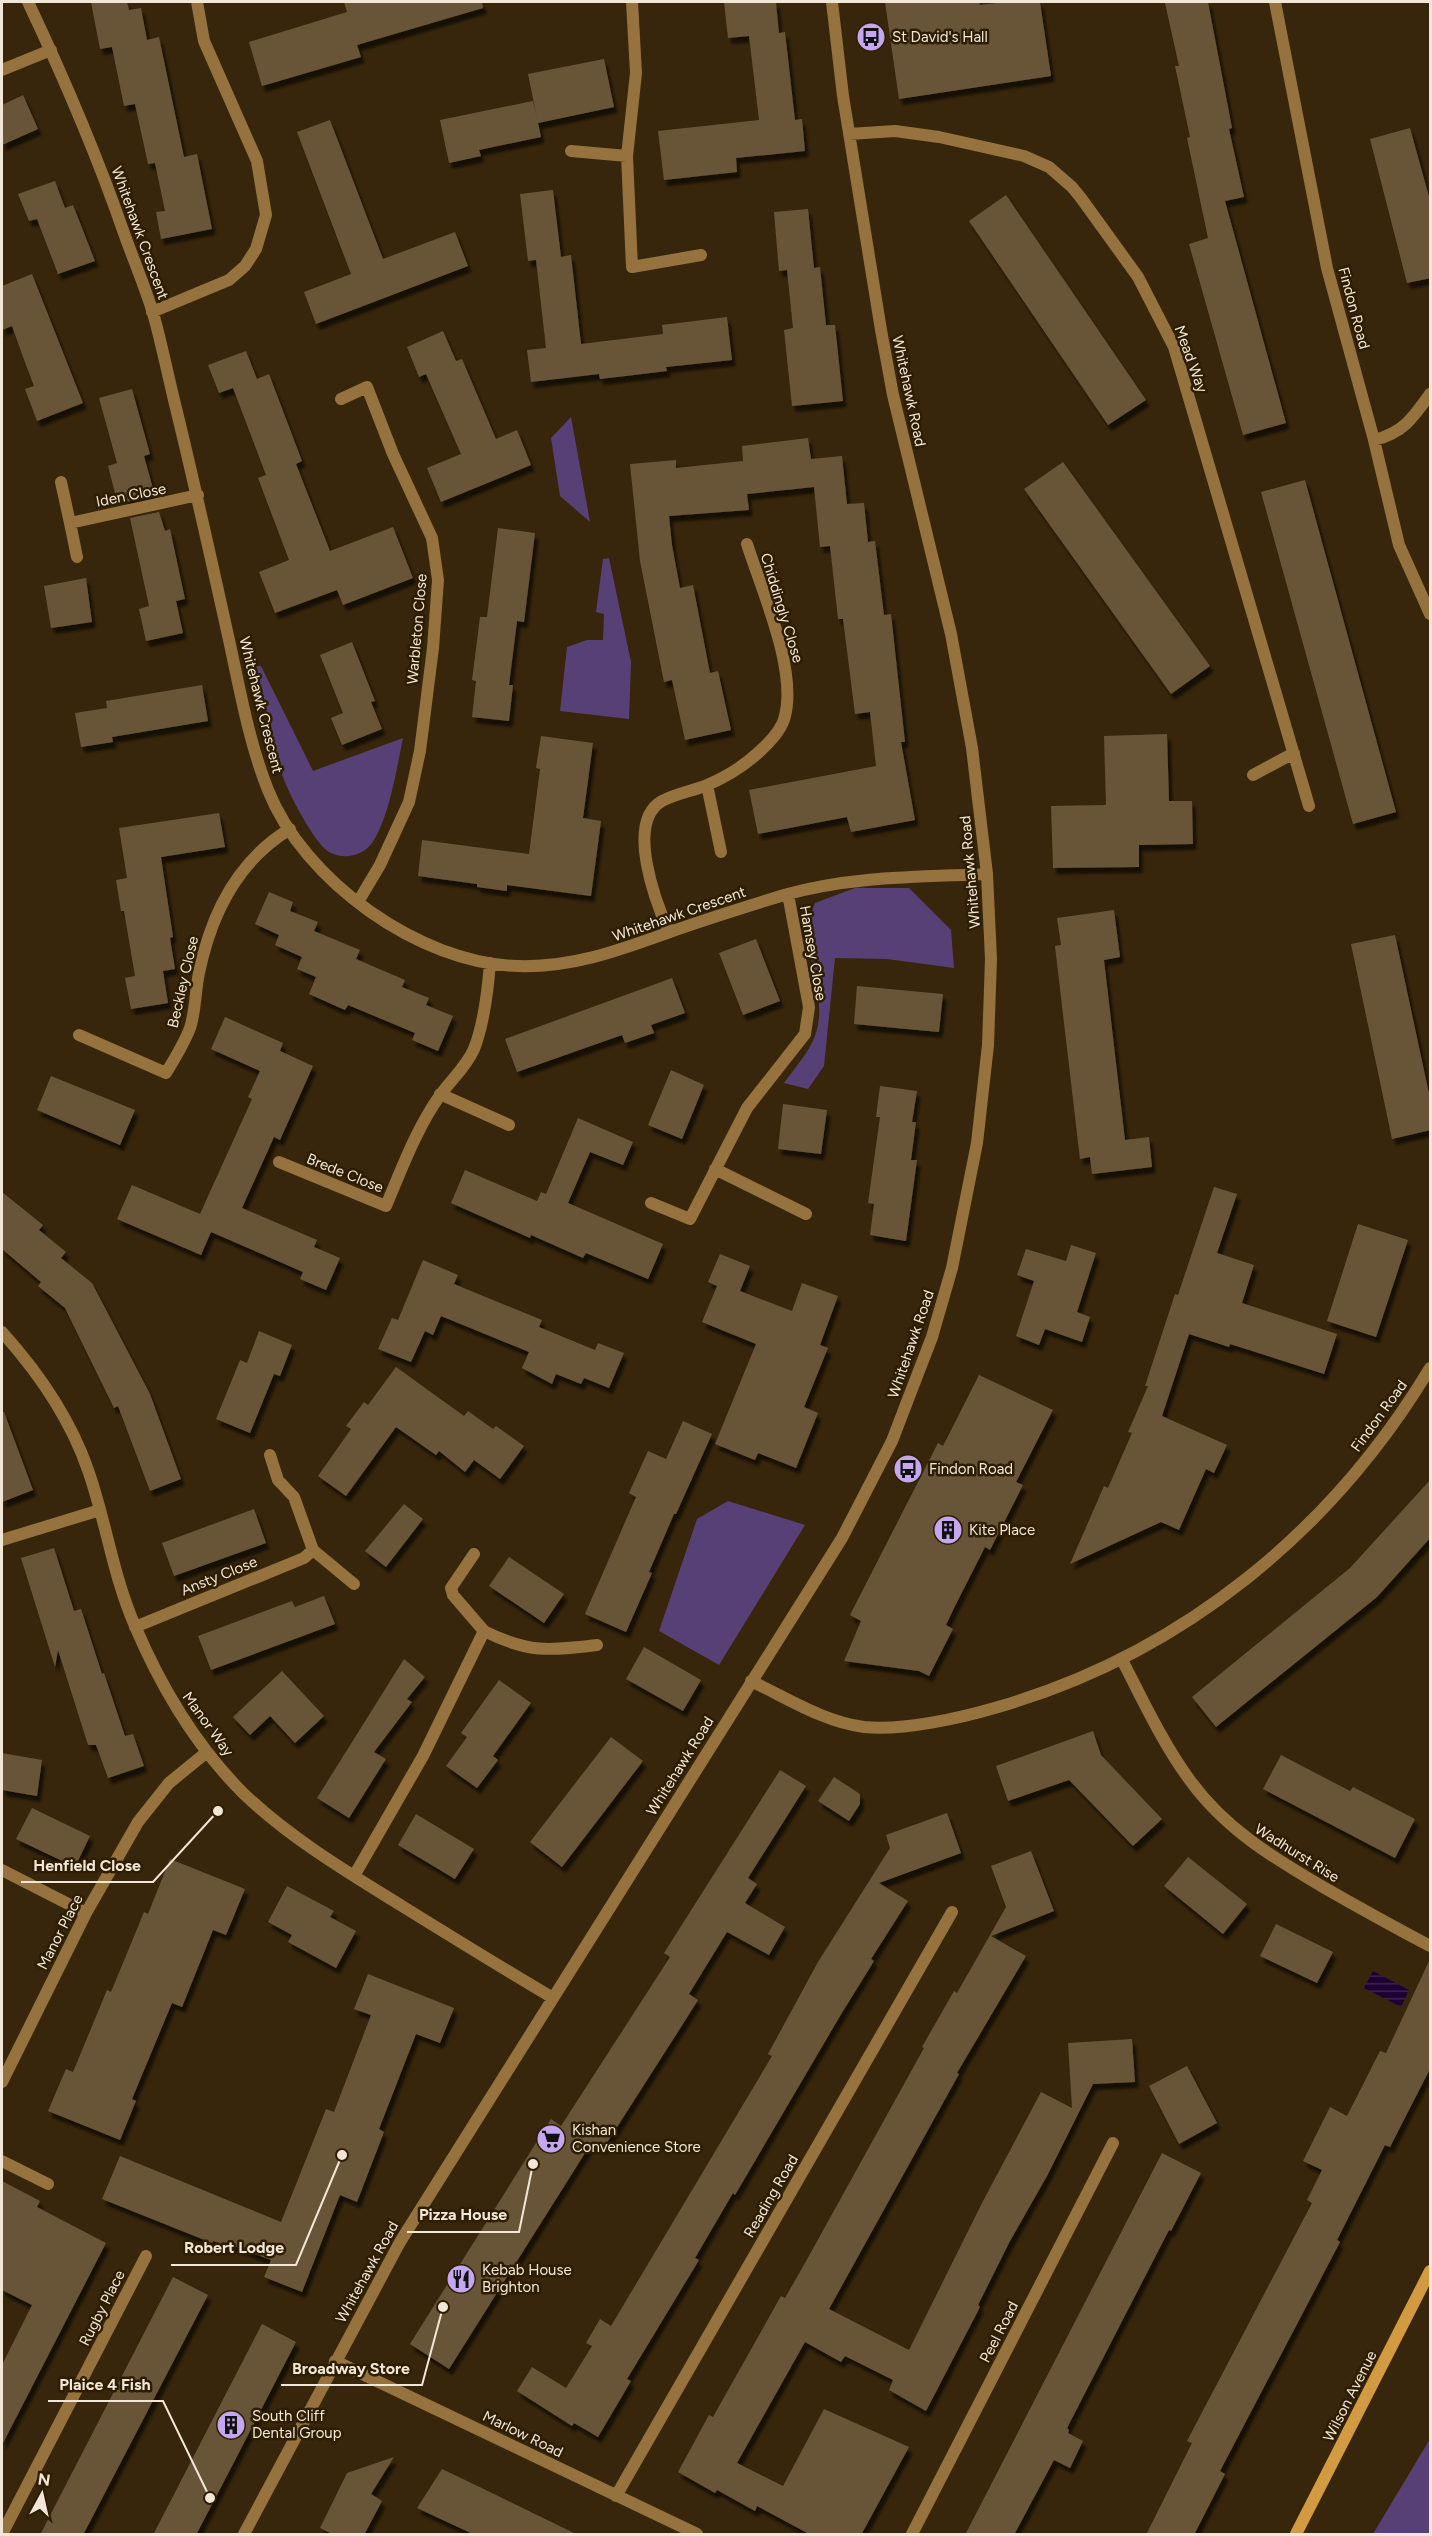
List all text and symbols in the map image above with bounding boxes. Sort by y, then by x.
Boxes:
bus stop icon: St David's Hall [855,21,887,53]
place label: St David's Hall [892,28,988,46]
street label: Whitehawk Crescent [108,164,173,302]
street label: Findon Road [1334,265,1374,351]
street label: Mead Way [1171,323,1212,395]
street label: Whitehawk Road [888,334,930,448]
street label: Iden Close [94,479,168,511]
street label: Chiddingly Close [757,551,807,665]
street label: Warbleton Close [403,573,431,685]
street label: Whitehawk Crescent [235,635,287,775]
street label: Whitehawk Road [956,815,984,929]
street label: Whitehawk Crescent [610,883,748,945]
street label: Hamsey Close [796,904,830,1002]
street label: Beckley Close [164,934,202,1030]
street label: Brede Close [304,1149,386,1197]
street label: Whitehawk Road [884,1288,938,1400]
street label: Findon Road [1347,1377,1411,1455]
bus stop icon: Findon Road [892,1453,924,1485]
place label: Findon Road [929,1460,1013,1478]
building icon: Kite Place [932,1514,964,1546]
place label: Kite Place [969,1521,1035,1539]
street label: Ansty Close [178,1553,260,1599]
street label: Manor Way [179,1688,238,1760]
street label: Whitehawk Road [642,1713,718,1819]
street label: Wadhurst Rise [1251,1820,1343,1886]
callout: Henfield Close [21,1848,153,1882]
text: Henfield Close [33,1856,141,1875]
street label: Manor Place [33,1891,87,1973]
place label: Kishan Convenience Store [572,2121,701,2156]
supermarket icon: Kishan Convenience Store [535,2123,567,2155]
street label: Reading Road [740,2151,802,2241]
callout: Pizza House [407,2198,519,2232]
text: Pizza House [419,2205,507,2224]
street label: Whitehawk Road [332,2218,402,2326]
callout: Robert Lodge [171,2231,296,2265]
text: Robert Lodge [184,2238,284,2257]
place label: Kebab House Brighton [482,2261,572,2296]
restaurant icon: Kebab House Brighton [445,2263,477,2295]
street label: Rugby Place [75,2267,129,2349]
street label: Peel Road [976,2298,1022,2366]
street label: Wilson Avenue [1319,2348,1381,2444]
callout: Broadway Store [281,2351,422,2385]
text: Broadway Store [292,2359,410,2378]
callout: Plaice 4 Fish [48,2367,163,2401]
text: Plaice 4 Fish [59,2375,151,2394]
place label: South Cliff Dental Group [252,2407,342,2442]
street label: Marlow Road [480,2407,566,2461]
building icon: South Cliff Dental Group [215,2409,247,2441]
north arrow [12,2464,72,2524]
text: N [37,2469,51,2490]

